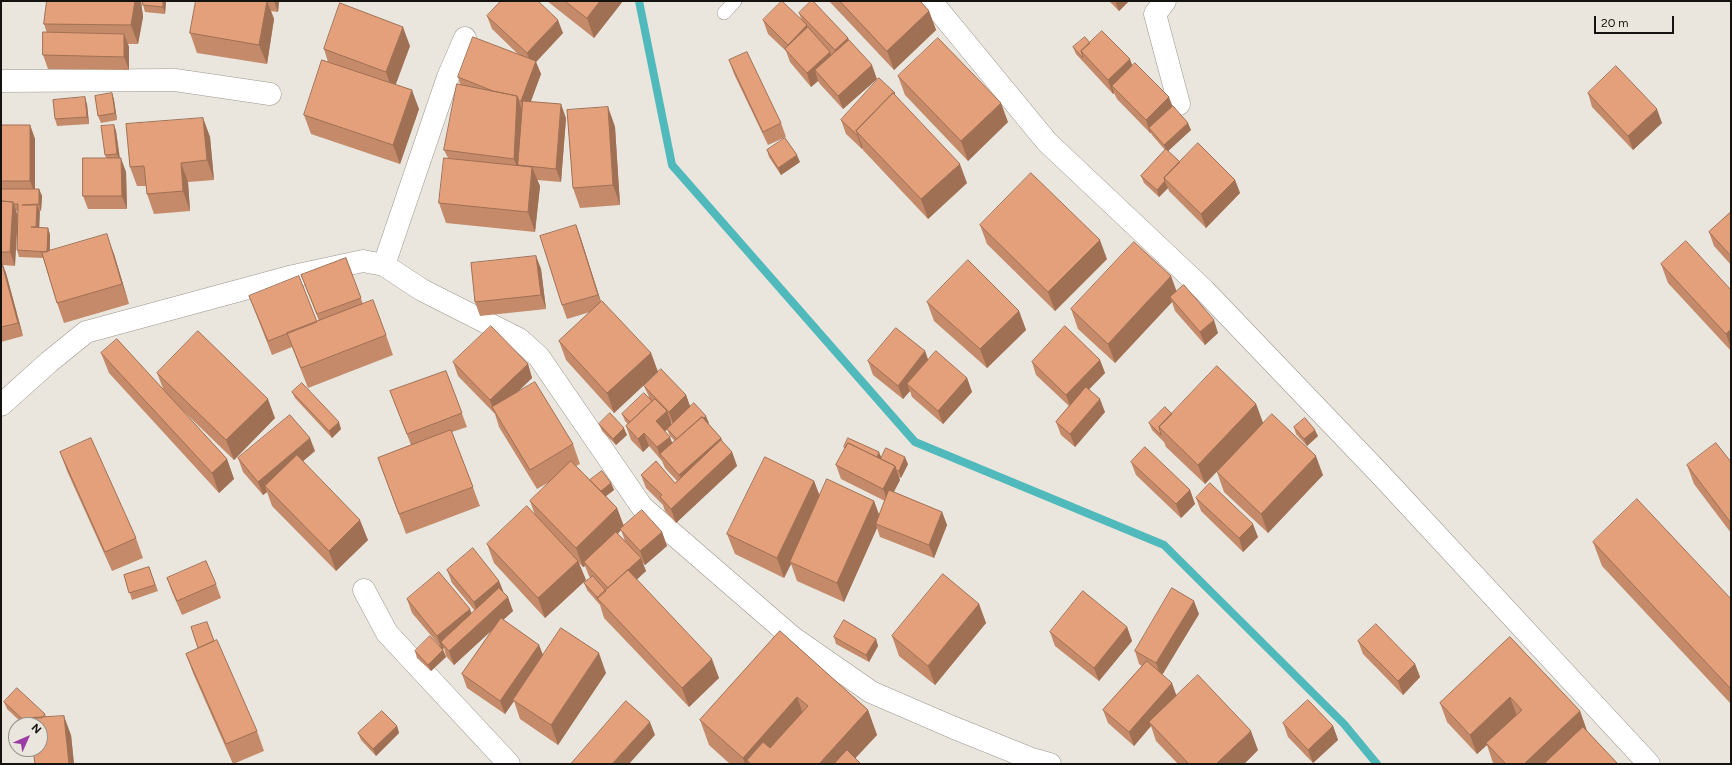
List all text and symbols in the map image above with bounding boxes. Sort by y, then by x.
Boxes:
scale bar [1596,8,1676,34]
text: 20 m [1601,16,1629,30]
north arrow [8,717,48,757]
text: N [29,721,44,736]

